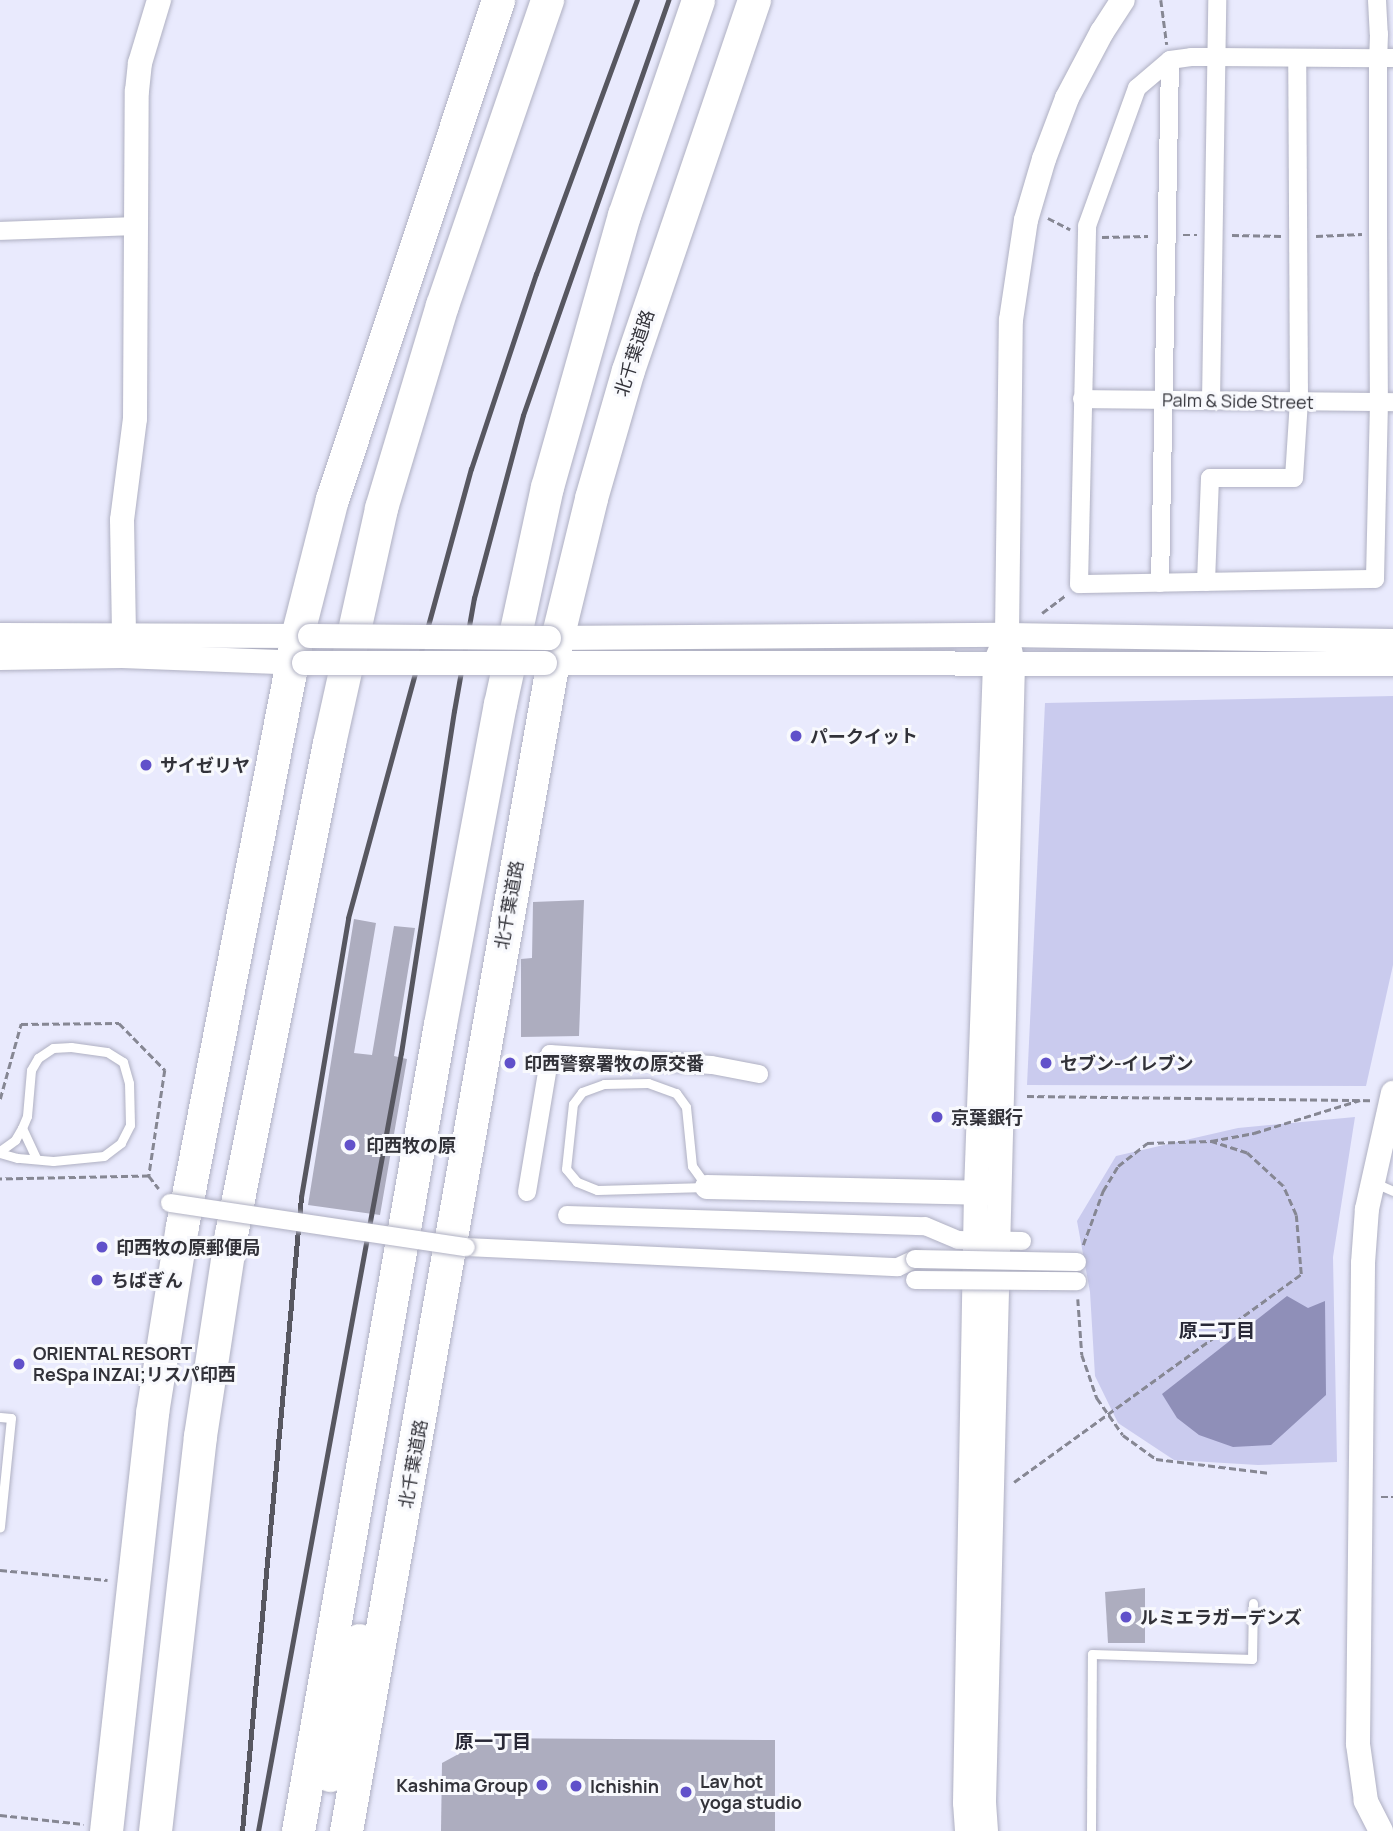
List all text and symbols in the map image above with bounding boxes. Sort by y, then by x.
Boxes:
street label: 北千葉道路 [610,307,658,399]
street label: Palm & Side Street [1162,389,1314,413]
place label: パークイット [810,725,918,747]
marker: パークイット [788,728,804,744]
place label: サイゼリヤ [160,754,250,776]
marker: サイゼリヤ [138,757,154,773]
street label: 北千葉道路 [491,859,527,951]
place label: 印西警察署牧の原交番 [524,1052,704,1074]
place label: セブン-イレブン [1060,1052,1194,1074]
marker: 印西警察署牧の原交番 [502,1055,518,1071]
marker: セブン-イレブン [1038,1055,1054,1071]
place label: 京葉銀行 [951,1106,1023,1128]
marker: 京葉銀行 [929,1109,945,1125]
place label: 印西牧の原 [366,1134,456,1156]
marker: 印西牧の原 [340,1135,360,1155]
place label: 印西牧の原郵便局 [116,1236,260,1258]
marker: 印西牧の原郵便局 [94,1239,110,1255]
place label: ちばぎん [111,1269,183,1291]
marker: ちばぎん [89,1272,105,1288]
district label: 原二丁目 [1179,1320,1255,1342]
place label: ORIENTAL RESORT ReSpa INZAI;リスパ印西 [33,1343,236,1386]
marker: ORIENTAL RESORT ReSpa INZAI;リスパ印西 [11,1356,27,1372]
street label: 北千葉道路 [395,1418,431,1510]
place label: ルミエラガーデンズ [1140,1606,1302,1628]
marker: ルミエラガーデンズ [1118,1609,1134,1625]
district label: 原一丁目 [455,1731,531,1753]
place label: Lav hot yoga studio [700,1771,802,1814]
place label: Kashima Group [396,1774,528,1796]
place label: Ichishin [590,1775,659,1797]
marker: Kashima Group [534,1777,550,1793]
marker: Ichishin [568,1778,584,1794]
marker: Lav hot yoga studio [678,1784,694,1800]

